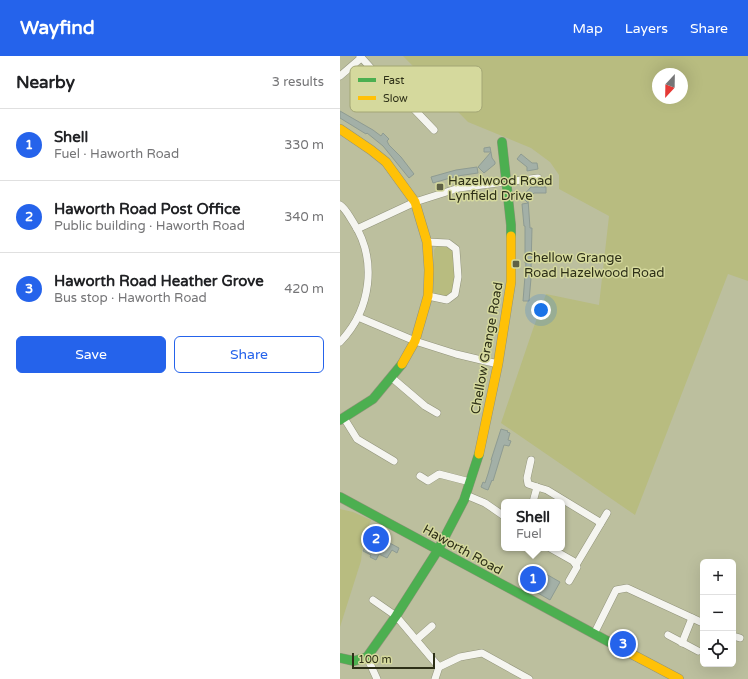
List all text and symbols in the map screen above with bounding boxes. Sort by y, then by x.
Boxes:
text: Wayfind [20,17,95,39]
text: Map [573,20,603,37]
text: Layers [625,20,668,37]
text: Share [690,20,728,37]
legend [350,66,482,112]
north arrow [652,68,688,104]
text: Nearby [16,72,75,93]
text: 3 results [272,74,324,90]
text: Fast [383,74,404,87]
text: Slow [383,92,408,105]
text: Shell [54,128,88,146]
text: 1 [25,137,33,153]
text: 330 m [284,137,324,153]
text: Fuel · Haworth Road [54,146,179,162]
place label: Hazelwood Road Lynfield Drive [448,173,552,204]
marker: Hazelwood Road Lynfield Drive [435,182,445,192]
text: Haworth Road Post Office [54,200,240,218]
text: 2 [25,209,33,225]
text: 340 m [284,209,324,225]
text: Public building · Haworth Road [54,218,245,234]
place label: Chellow Grange Road Hazelwood Road [524,250,665,281]
marker: Chellow Grange Road Hazelwood Road [511,259,521,269]
text: Haworth Road Heather Grove [54,272,264,290]
text: 3 [25,281,33,297]
text: 420 m [284,281,324,297]
street label: Chellow Grange Road [467,281,506,416]
text: Bus stop · Haworth Road [54,290,207,306]
your location [531,300,551,320]
button: Save [16,336,166,373]
button: Share [174,336,324,373]
popup [501,499,565,551]
text: Shell [516,508,550,526]
street label: Haworth Road [420,521,505,578]
pin: 2 [363,524,389,554]
text: Fuel [516,526,542,542]
map controls [700,559,736,667]
button: + [700,559,736,595]
pin: 1 [520,564,546,594]
button: − [700,595,736,631]
pin: 3 [610,629,636,659]
button: locate [700,631,736,667]
scale bar [352,651,435,670]
text: 100 m [358,653,392,666]

